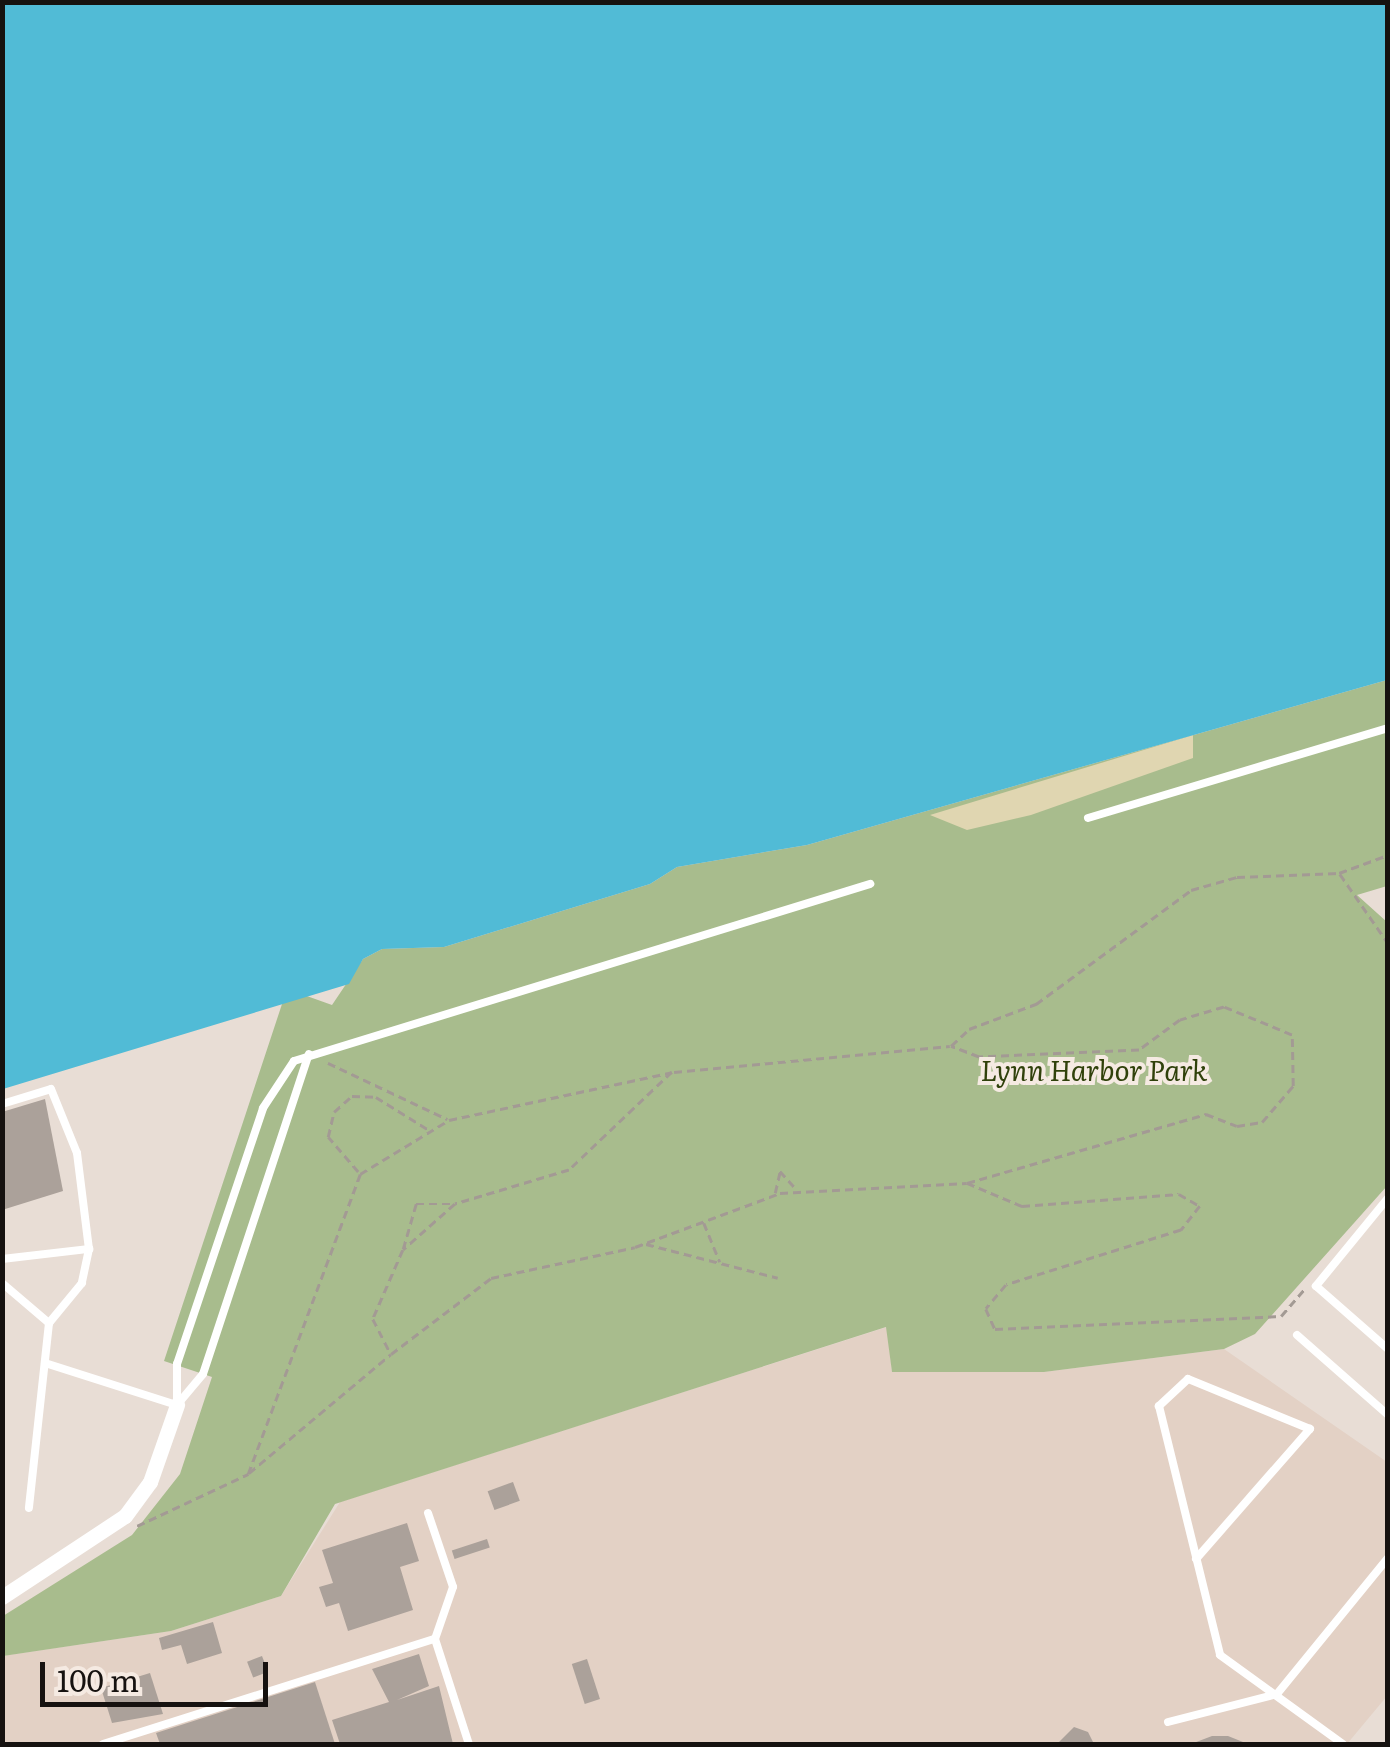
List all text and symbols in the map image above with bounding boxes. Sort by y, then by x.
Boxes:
park label: Lynn Harbor Park [981,1052,1207,1086]
scale bar [45,1642,272,1704]
text: 100 m [57,1657,139,1701]

